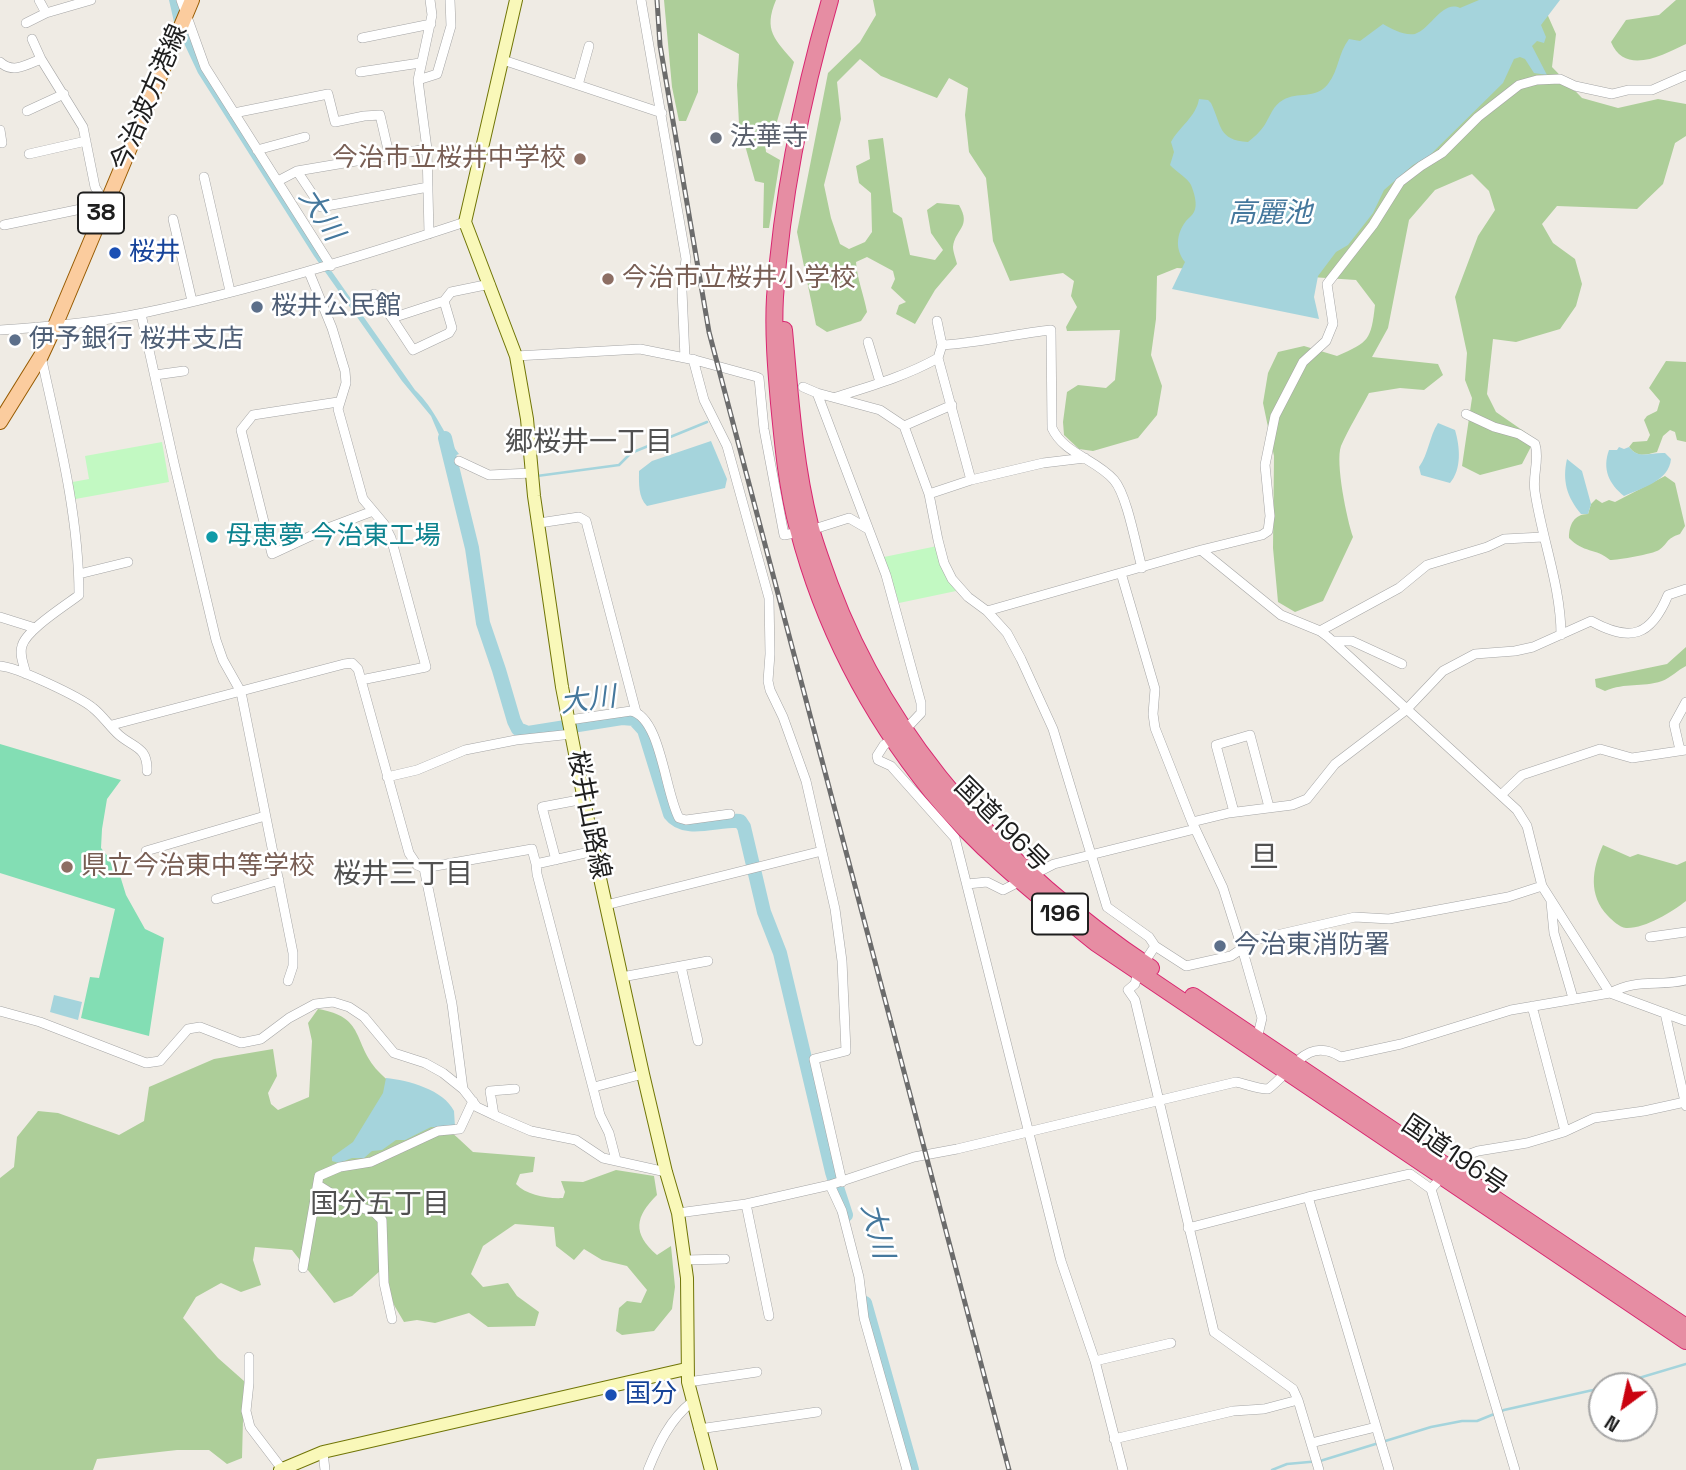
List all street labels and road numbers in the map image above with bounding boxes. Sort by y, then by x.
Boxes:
street label: 今治波方港線 [105,20,195,176]
road number: 38 [78,192,124,233]
street label: 桜井山路線 [560,748,616,882]
street label: 国道196号 [947,771,1055,879]
road number: 196 [1032,894,1088,934]
street label: 国道196号 [1395,1109,1513,1203]

